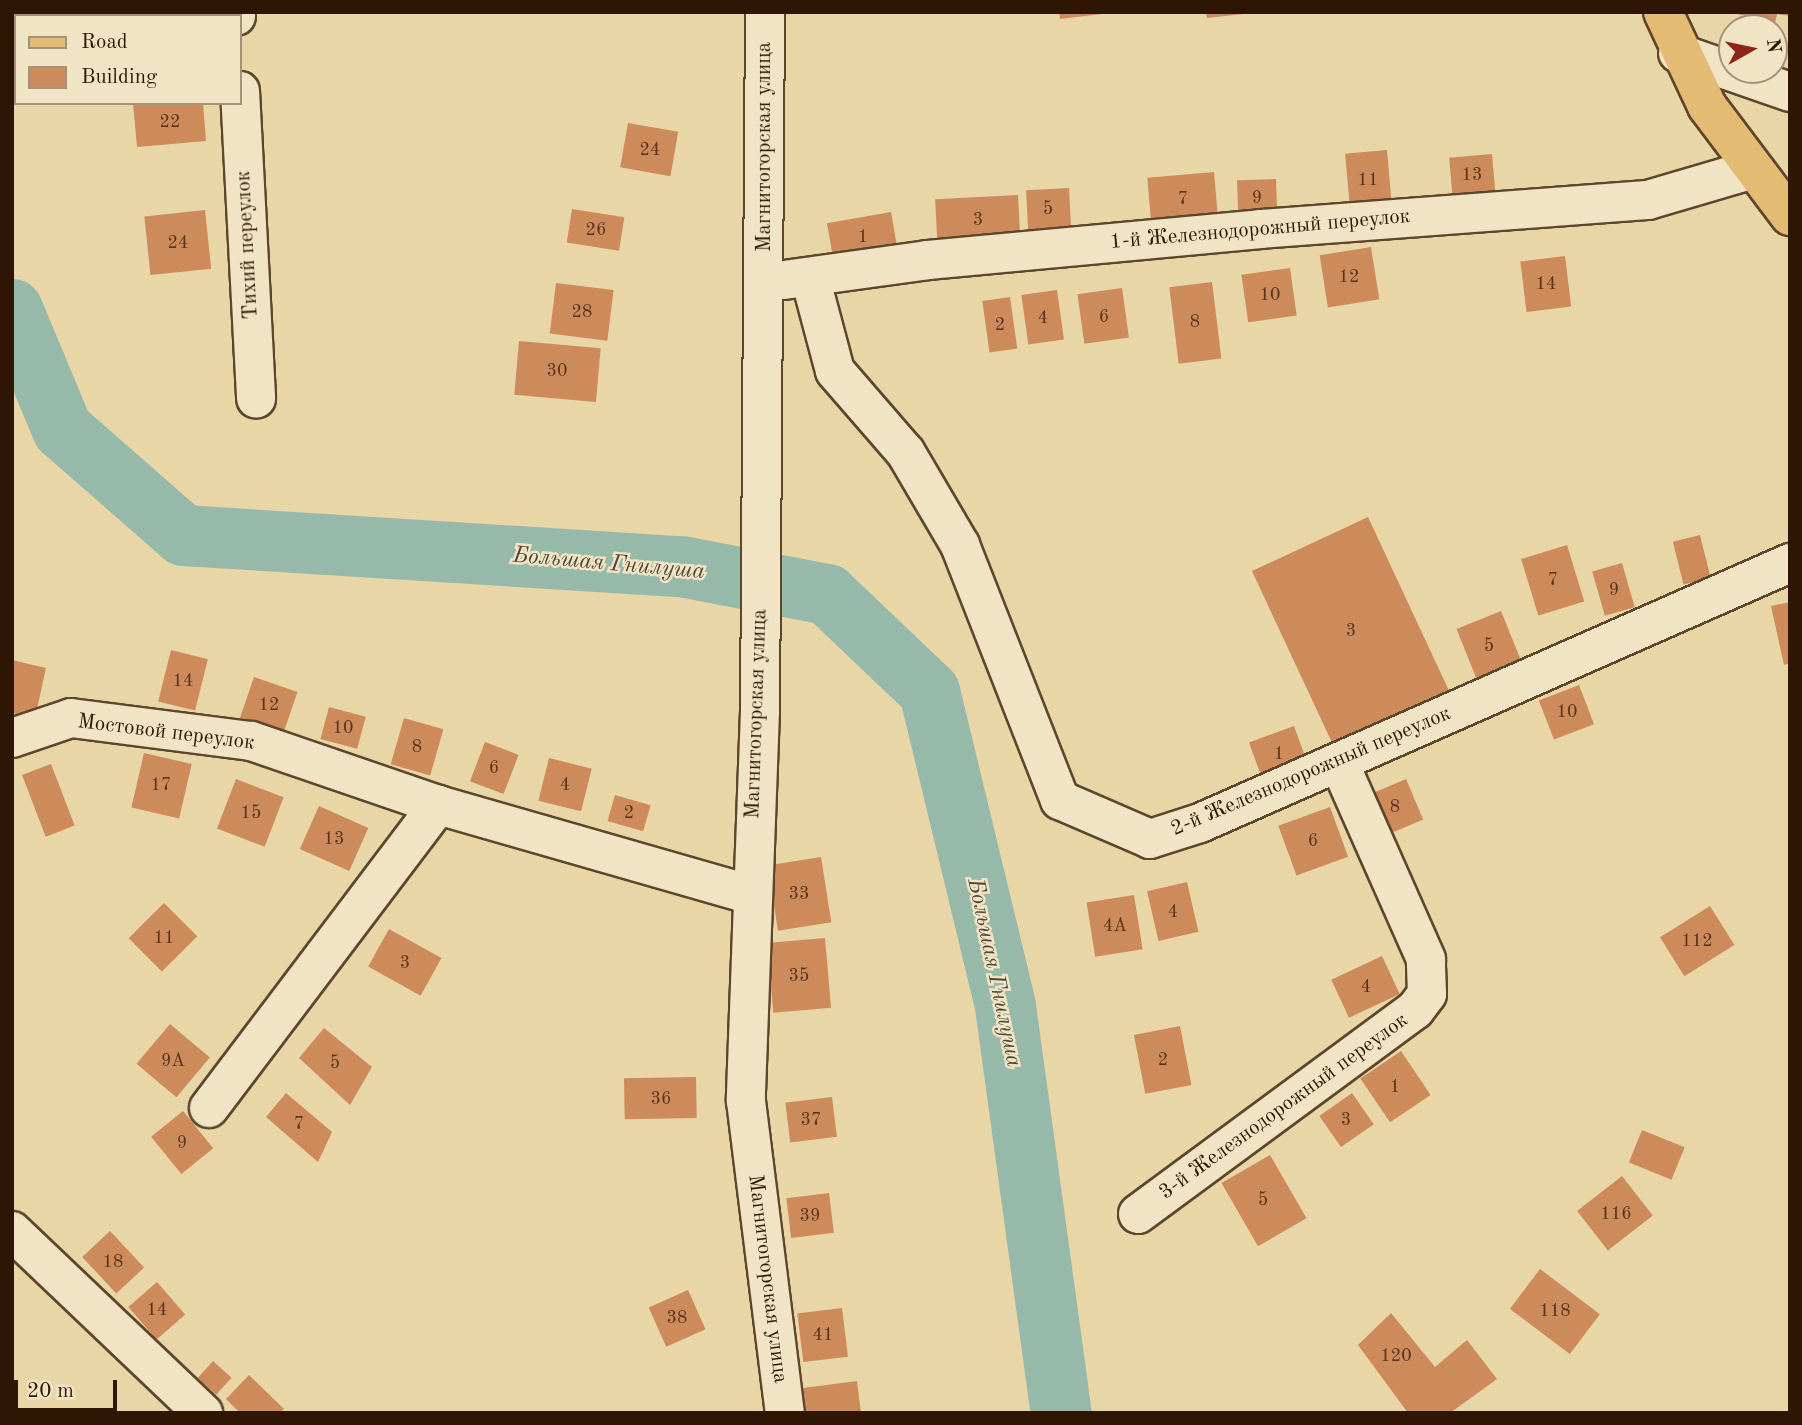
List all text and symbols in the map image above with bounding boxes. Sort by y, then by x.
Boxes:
legend [14,14,242,105]
north arrow [1718,14,1788,84]
text: Road [81,32,128,53]
text: N [1762,37,1783,55]
street label: Магнитогорская улица [752,42,778,252]
text: Building [81,67,157,88]
house number: 22 [160,111,180,133]
house number: 24 [640,139,660,161]
house number: 13 [1462,164,1482,186]
house number: 11 [1358,169,1378,191]
street label: Тихий переулок [232,170,264,320]
house number: 9 [1252,187,1262,209]
house number: 7 [1178,188,1188,210]
house number: 5 [1043,198,1053,220]
street label: 1-й Железнодорожный переулок [1109,204,1411,256]
house number: 3 [973,209,983,231]
house number: 26 [586,219,606,241]
house number: 1 [858,226,868,248]
house number: 24 [168,232,188,254]
house number: 12 [1339,266,1359,288]
house number: 14 [1536,273,1556,295]
house number: 10 [1260,284,1280,306]
house number: 28 [572,301,592,323]
house number: 6 [1099,306,1109,328]
house number: 4 [1038,307,1048,329]
house number: 8 [1190,311,1200,333]
house number: 2 [995,314,1005,336]
house number: 30 [547,360,567,382]
water label: Большая Гнилуша [512,542,706,586]
house number: 7 [1548,569,1558,591]
house number: 9 [1609,579,1619,601]
street label: Магнитогорская улица [741,609,773,819]
house number: 3 [1346,620,1356,642]
house number: 5 [1484,635,1494,657]
house number: 14 [173,670,193,692]
house number: 12 [259,694,279,716]
house number: 10 [1557,701,1577,723]
street label: 2-й Железнодорожный переулок [1167,702,1455,842]
street label: Мостовой переулок [76,710,256,756]
house number: 10 [333,717,353,739]
house number: 8 [412,736,422,758]
house number: 1 [1274,743,1284,765]
house number: 6 [489,757,499,779]
house number: 17 [151,774,171,796]
house number: 4 [560,774,570,796]
house number: 8 [1390,796,1400,818]
house number: 15 [241,802,261,824]
house number: 2 [624,802,634,824]
house number: 13 [324,828,344,850]
house number: 6 [1308,830,1318,852]
water label: Большая Гнилуша [961,876,1027,1070]
house number: 33 [789,883,809,905]
house number: 4 [1168,901,1178,923]
house number: 4А [1103,915,1127,937]
house number: 11 [154,927,174,949]
house number: 112 [1681,930,1713,952]
house number: 3 [400,952,410,974]
house number: 35 [789,965,809,987]
house number: 4 [1361,976,1371,998]
street label: 3-й Железнодорожный переулок [1155,1008,1413,1206]
house number: 2 [1158,1049,1168,1071]
house number: 9А [161,1050,185,1072]
house number: 5 [330,1052,340,1074]
house number: 1 [1390,1076,1400,1098]
house number: 36 [651,1088,671,1110]
house number: 37 [801,1109,821,1131]
house number: 3 [1341,1109,1351,1131]
house number: 7 [294,1113,304,1135]
house number: 9 [177,1132,187,1154]
street label: Магнитогорская улица [742,1173,792,1385]
house number: 5 [1258,1189,1268,1211]
house number: 116 [1600,1203,1632,1225]
house number: 39 [800,1205,820,1227]
house number: 18 [103,1251,123,1273]
house number: 14 [147,1299,167,1321]
house number: 118 [1539,1300,1571,1322]
house number: 38 [667,1307,687,1329]
house number: 41 [813,1324,833,1346]
house number: 120 [1380,1345,1412,1367]
scale bar [18,1366,121,1410]
text: 20 m [27,1381,74,1402]

